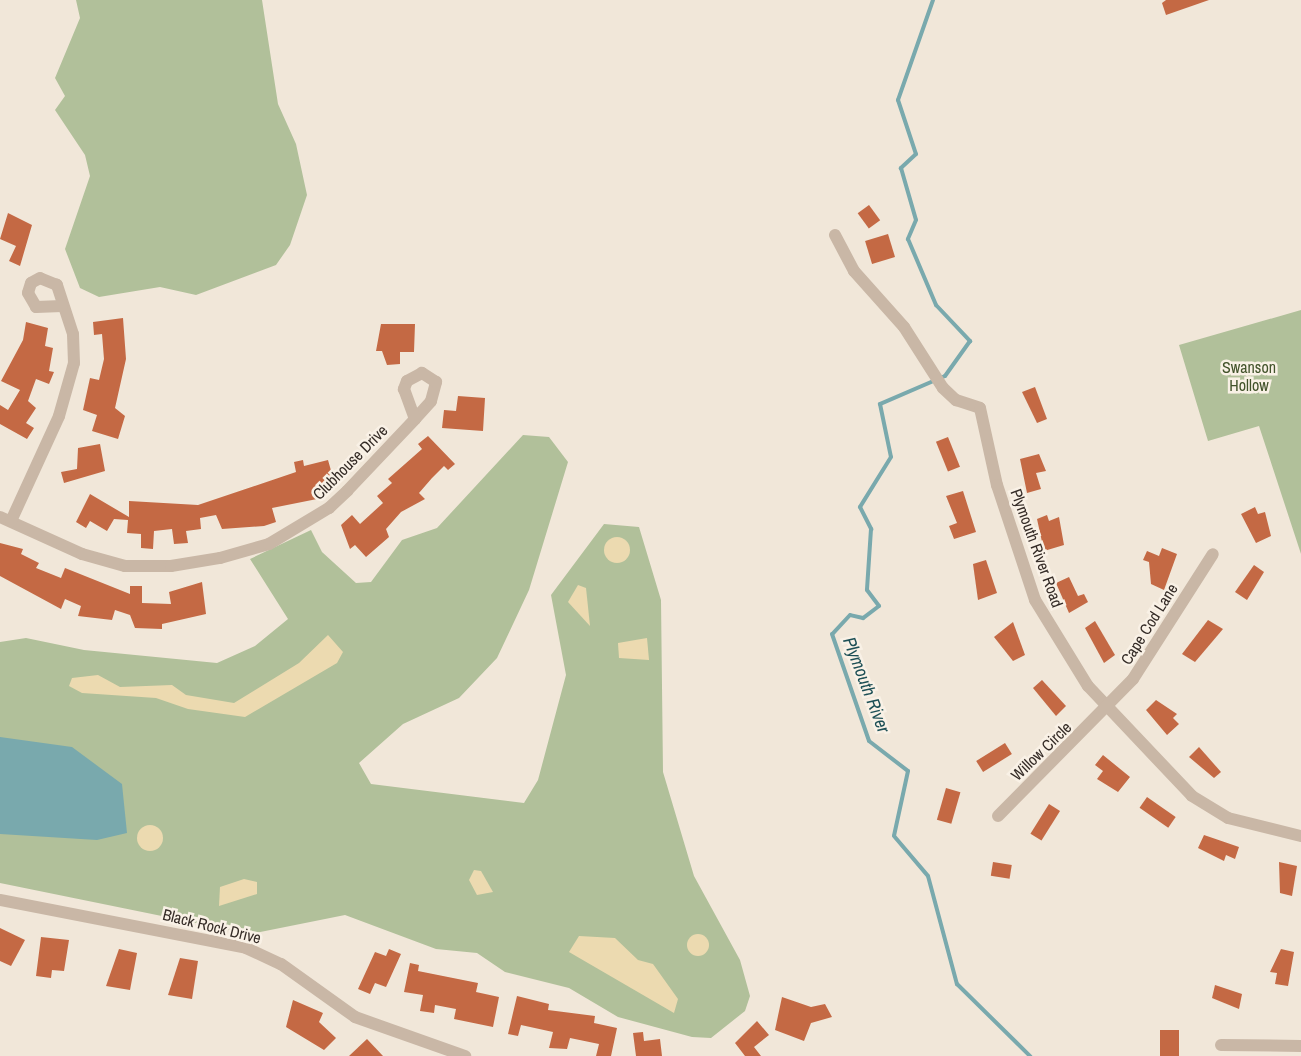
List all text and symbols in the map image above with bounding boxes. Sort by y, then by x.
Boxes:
park label: Swanson Hollow [1222,357,1276,395]
street label: Clubhouse Drive [309,421,391,503]
street label: Plymouth River Road [1007,486,1067,610]
street label: Cape Cod Lane [1117,580,1181,668]
water label: Plymouth River [838,634,894,736]
street label: Willow Circle [1007,718,1075,784]
street label: Black Rock Drive [161,905,263,947]

